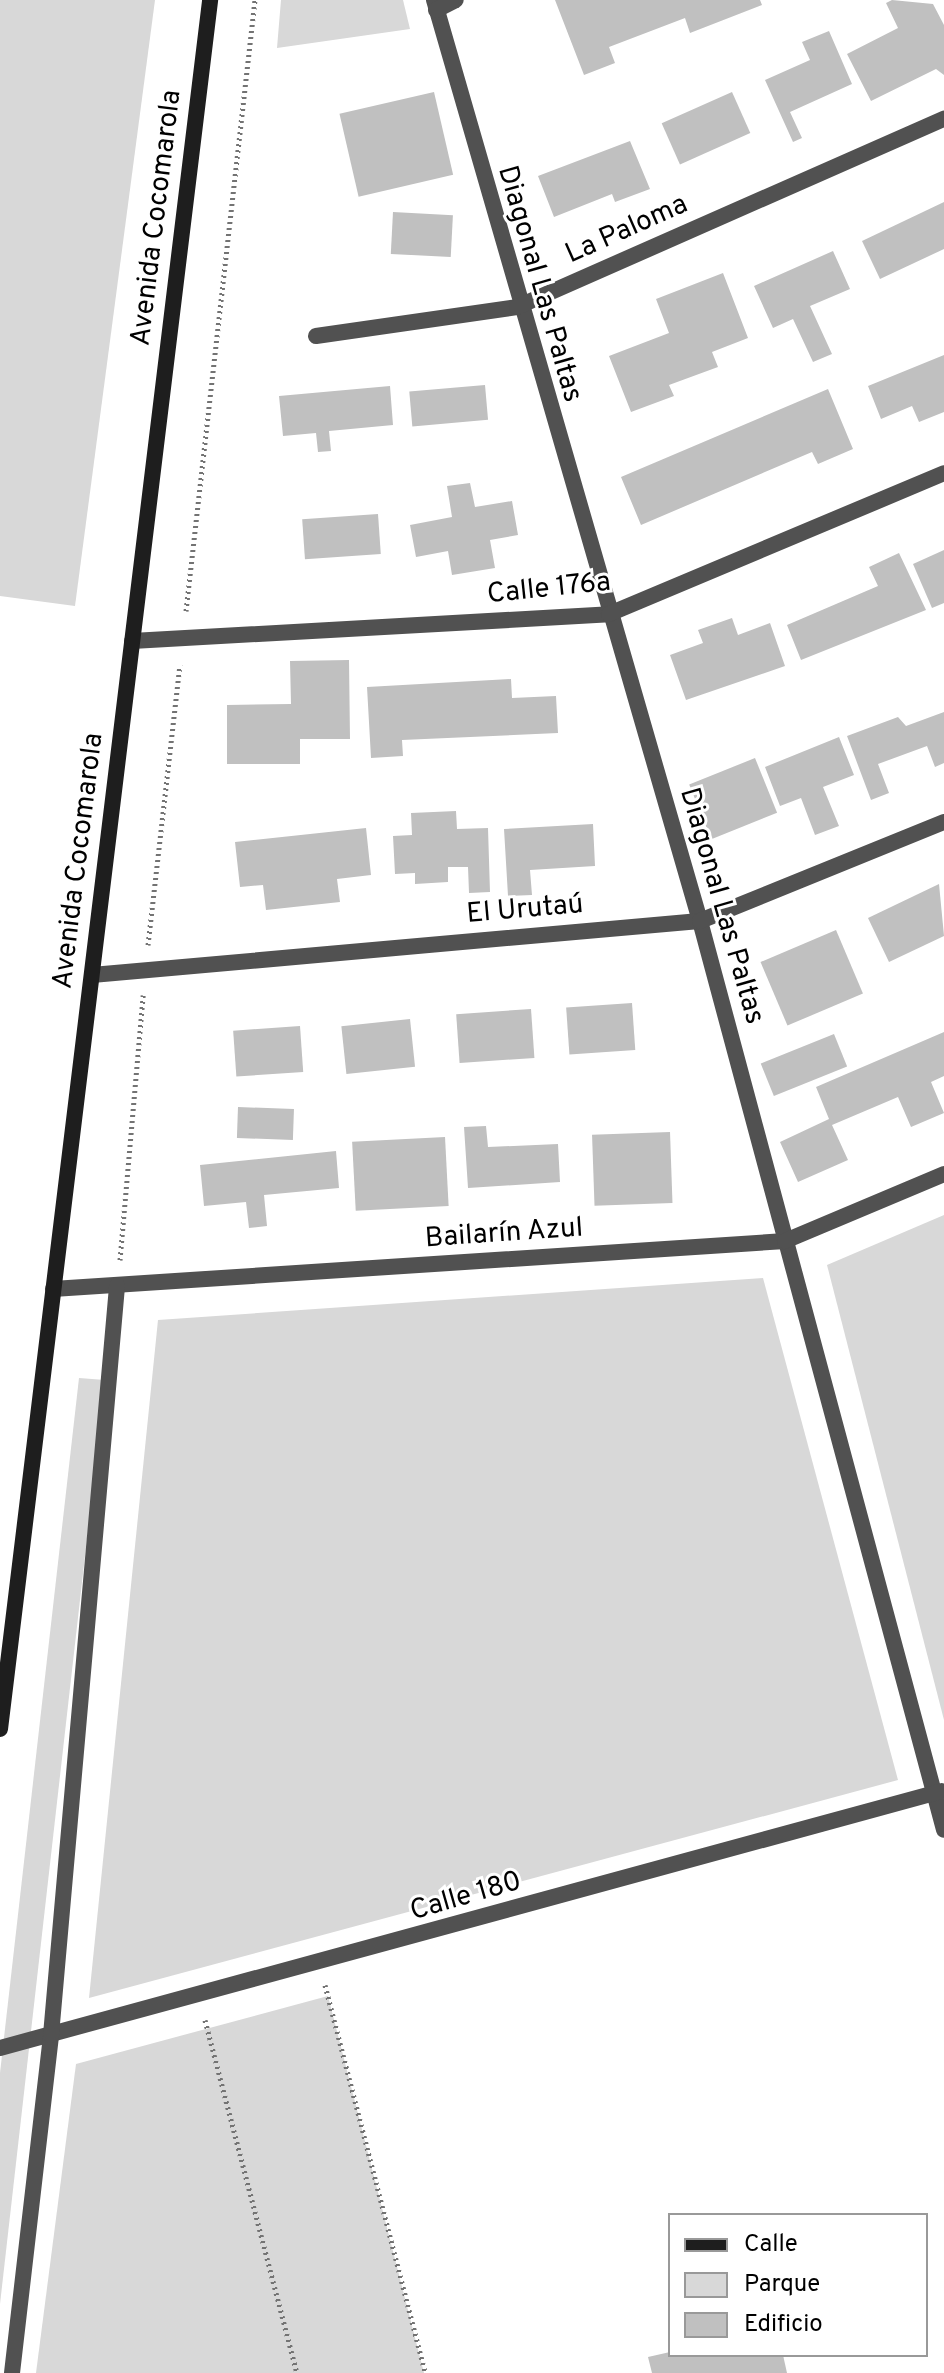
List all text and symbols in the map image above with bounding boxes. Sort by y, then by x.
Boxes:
street label: Avenida Cocomarola [125,88,189,348]
street label: Diagonal Las Paltas [489,162,589,406]
street label: La Paloma [561,188,693,272]
street label: Calle 176a [486,566,612,612]
street label: Avenida Cocomarola [47,731,111,991]
street label: Diagonal Las Paltas [671,784,771,1028]
street label: El Urutaú [465,888,585,932]
street label: Bailarín Azul [423,1212,585,1256]
street label: Calle 180 [406,1865,526,1929]
legend [668,2213,928,2357]
text: Calle [744,2230,798,2260]
text: Parque [744,2270,820,2300]
text: Edificio [744,2310,823,2340]

